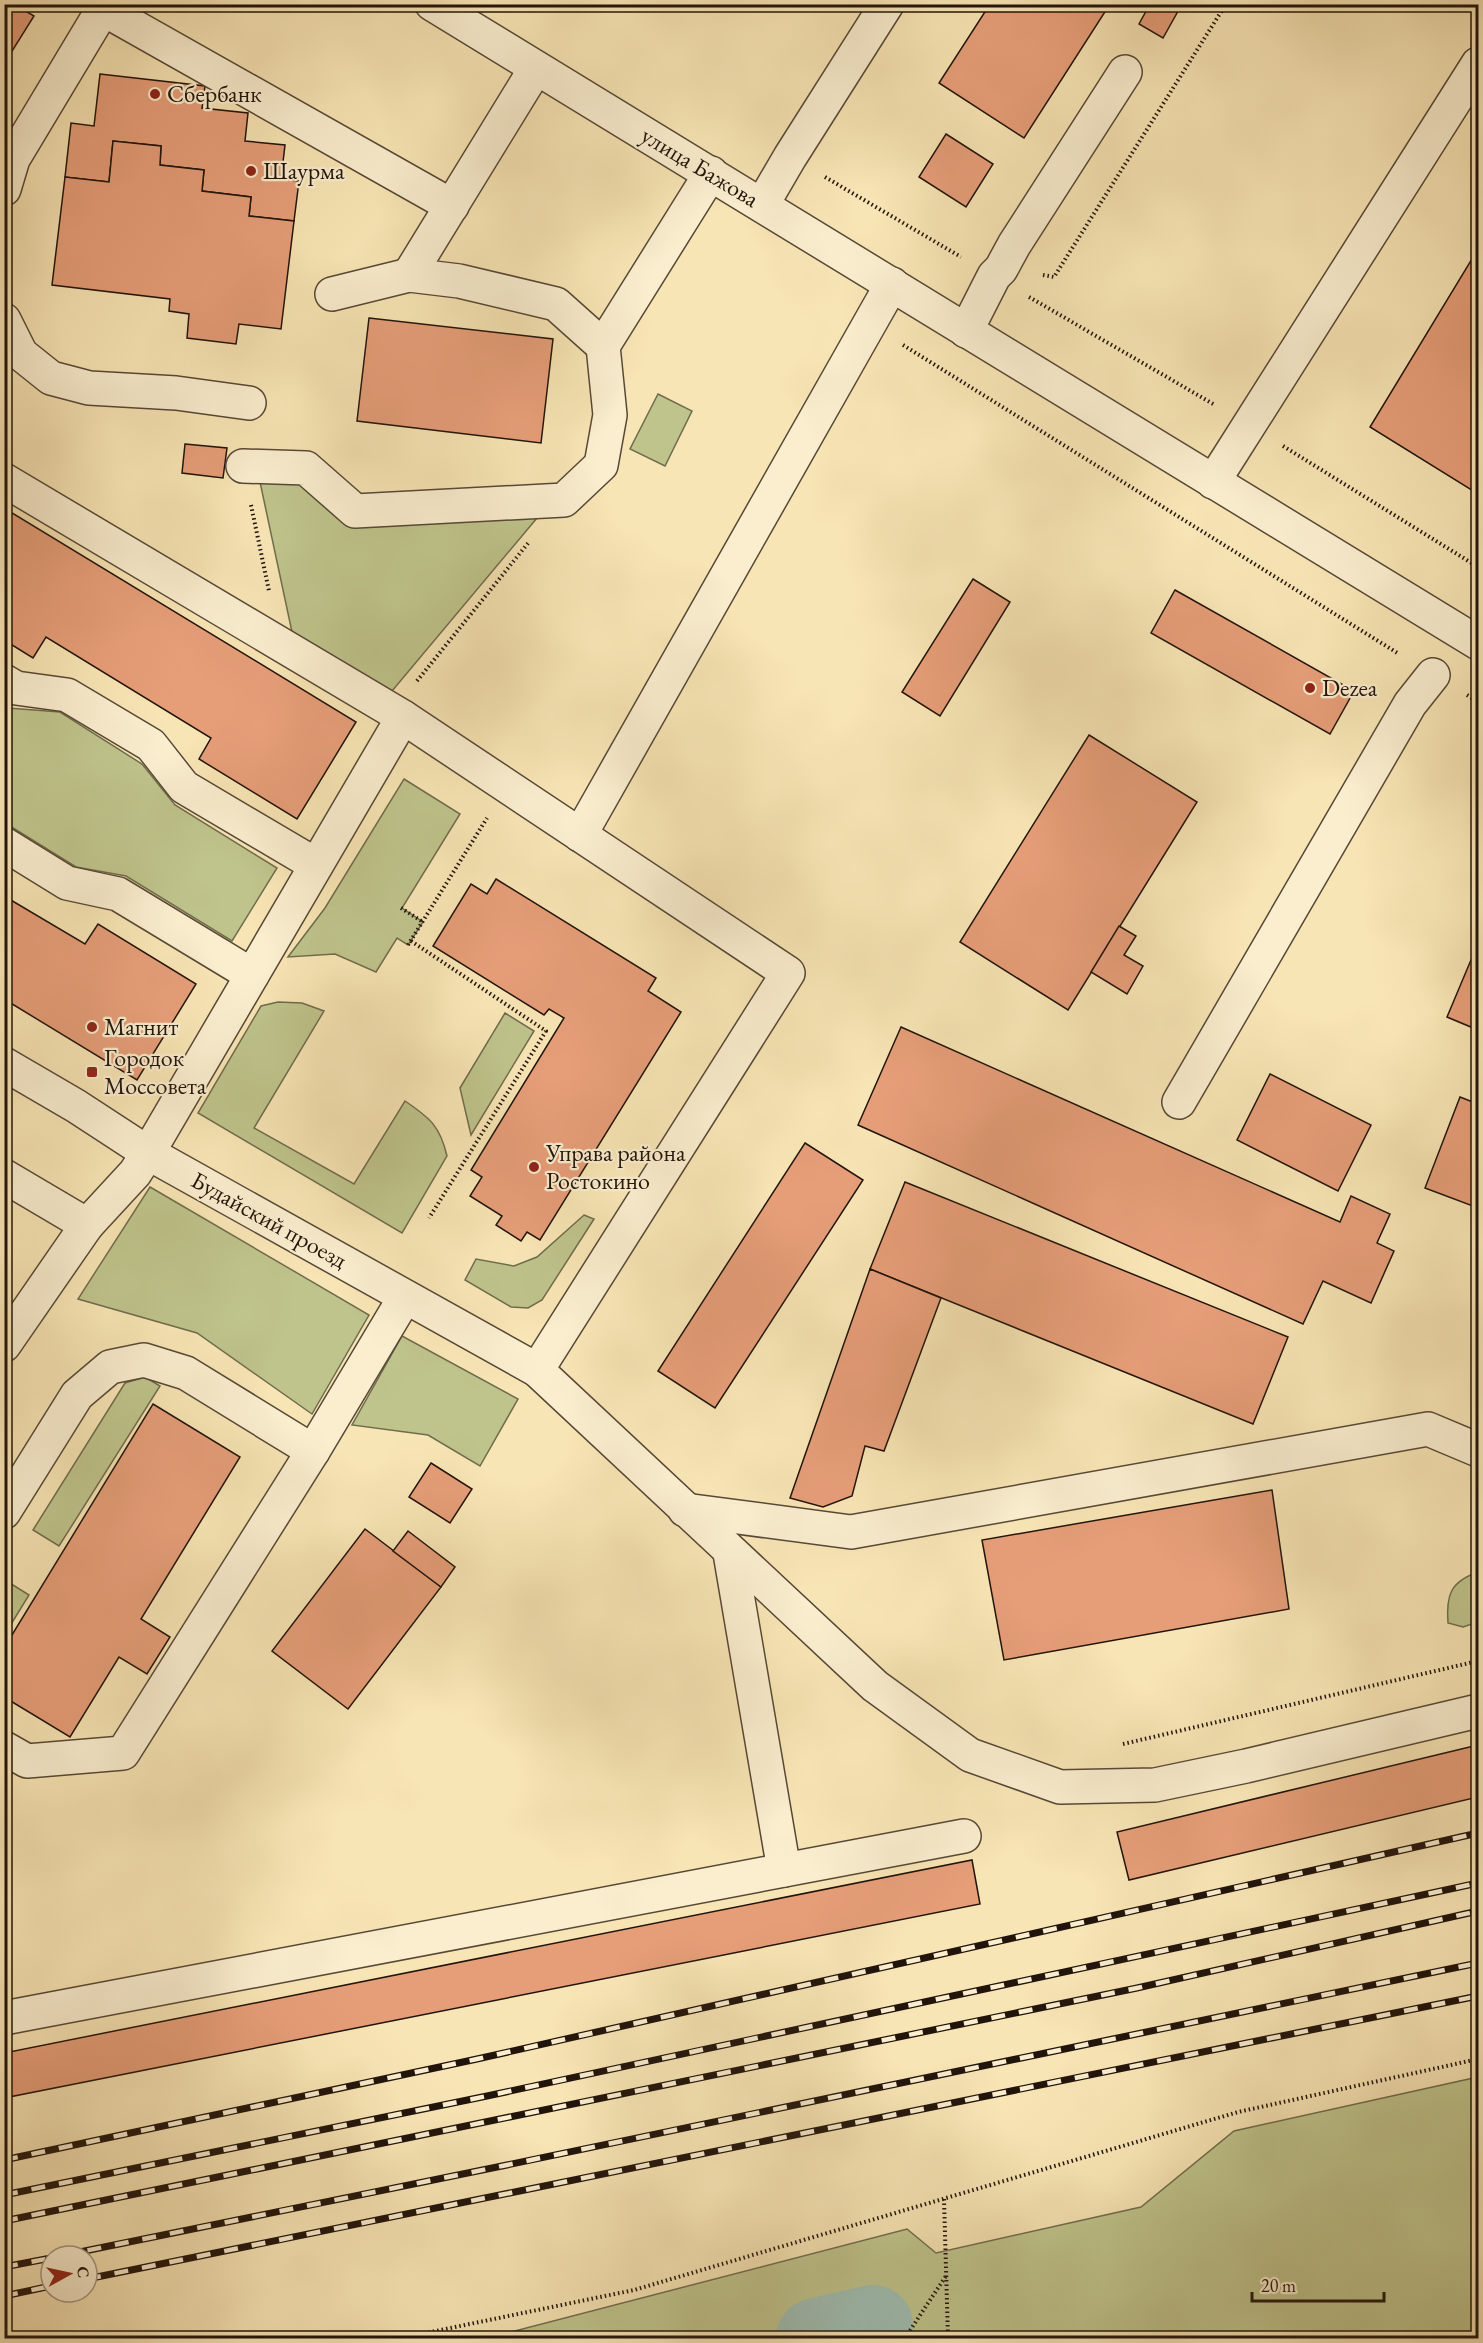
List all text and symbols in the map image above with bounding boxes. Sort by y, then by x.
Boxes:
place label: Сбербанк [167,78,262,109]
marker: Сбербанк [148,87,162,101]
street label: улица Бажова [636,119,765,214]
place label: Шаурма [263,155,345,186]
marker: Шаурма [244,164,258,178]
place label: Dezea [1322,672,1378,703]
marker: Dezea [1303,681,1317,695]
place label: Магнит [104,1011,178,1042]
marker: Магнит [85,1020,99,1034]
place label: Городок Моссовета [104,1042,207,1101]
marker: Городок Моссовета [85,1065,99,1079]
place label: Управа района Ростокино [545,1137,686,1196]
marker: Управа района Ростокино [527,1160,541,1174]
street label: Будайский проезд [186,1164,353,1275]
north arrow [39,2244,99,2304]
text: С [72,2265,95,2279]
scale bar [1252,2265,1384,2303]
text: 20 m [1261,2274,1296,2297]

